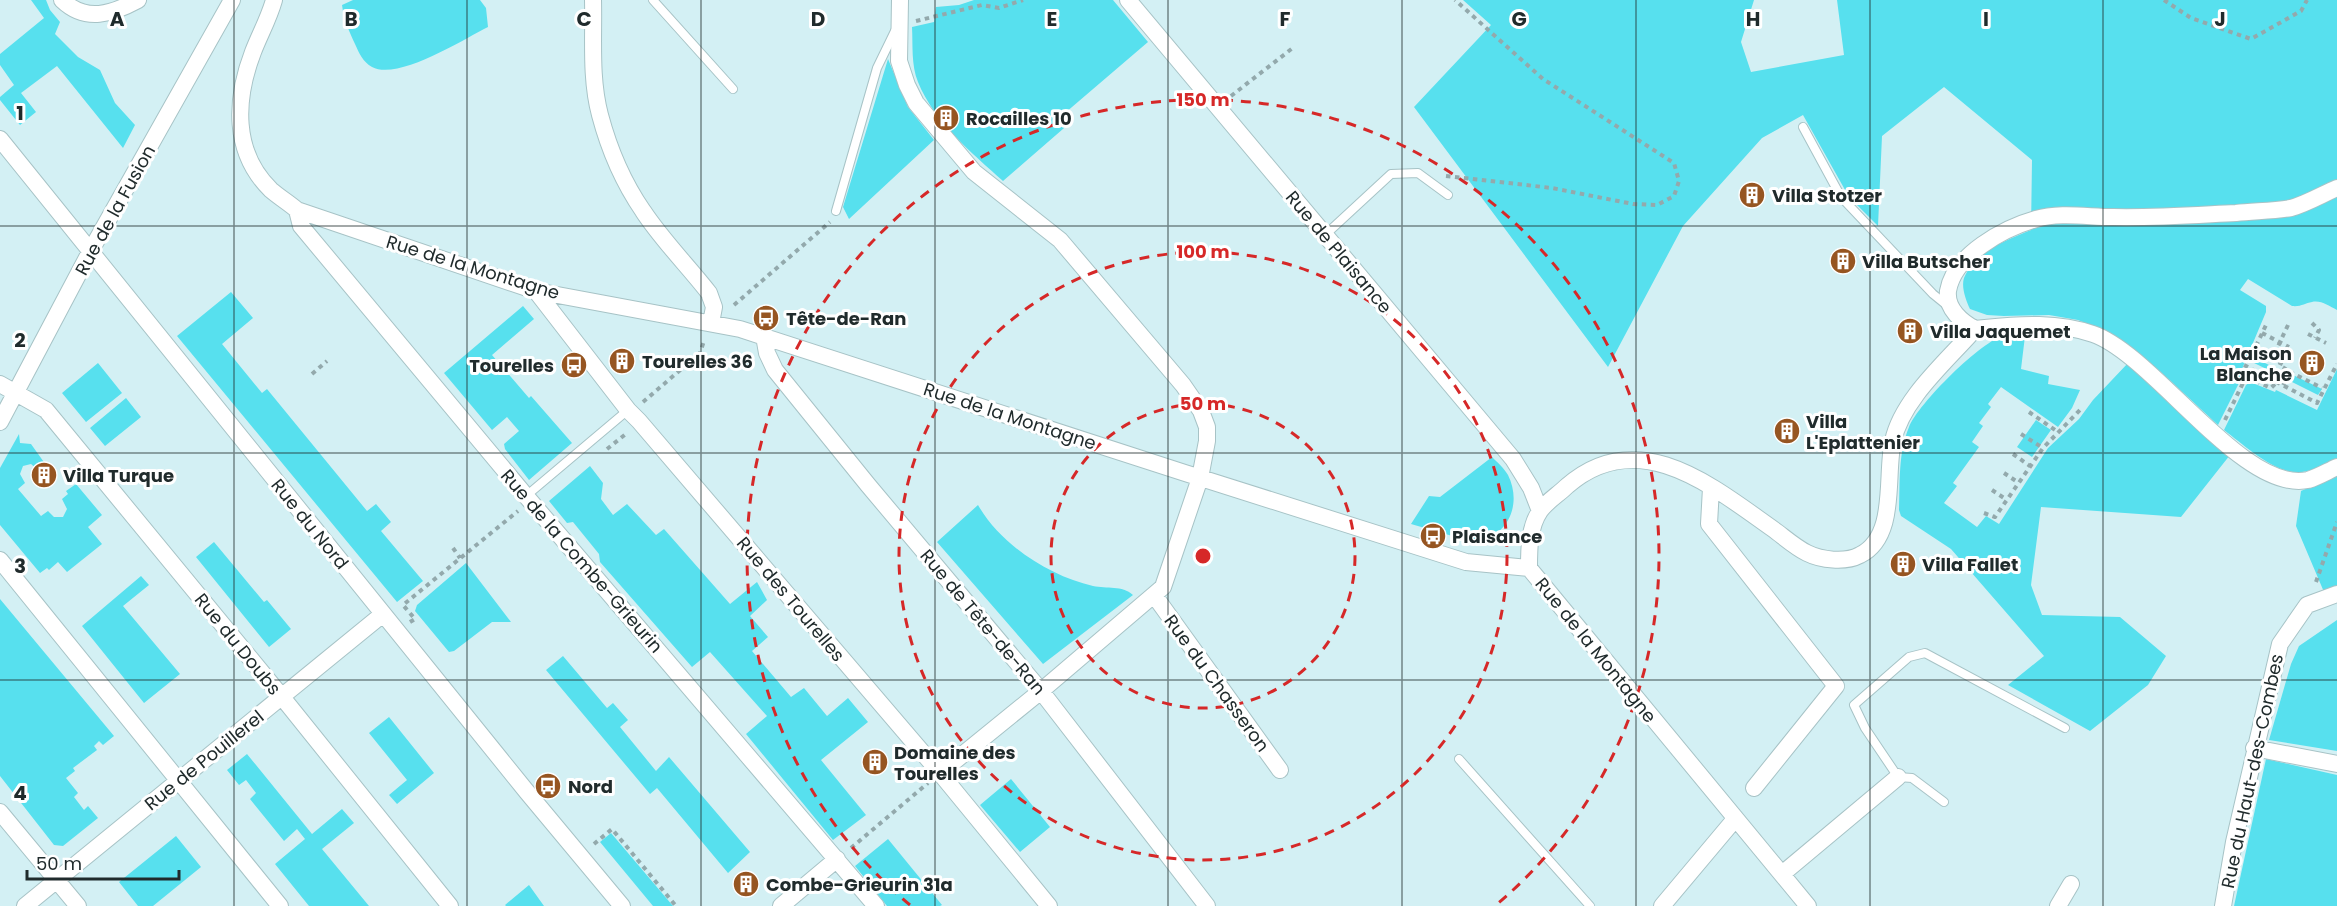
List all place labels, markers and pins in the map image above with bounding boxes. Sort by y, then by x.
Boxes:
building icon: Rocailles 10 [931,103,961,133]
place label: Rocailles 10 [966,106,1072,131]
building icon: Villa Stotzer [1737,180,1767,210]
place label: Villa Stotzer [1772,183,1882,208]
building icon: Villa Butscher [1828,246,1858,276]
place label: Villa Butscher [1862,249,1991,274]
bus stop icon: Tête-de-Ran [751,303,781,333]
place label: Tête-de-Ran [786,306,906,331]
building icon: Villa Jaquemet [1895,316,1925,346]
place label: Villa Jaquemet [1930,319,2071,344]
place label: La Maison Blanche [2200,341,2292,387]
building icon: Tourelles 36 [607,346,637,376]
building icon: La Maison Blanche [2297,348,2327,378]
place label: Tourelles 36 [642,349,753,374]
bus stop icon: Tourelles [559,350,589,380]
place label: Tourelles [469,353,554,378]
place label: Villa L'Eplattenier [1806,409,1920,455]
building icon: Villa L'Eplattenier [1772,416,1802,446]
building icon: Villa Turque [29,460,59,490]
place label: Villa Turque [63,463,174,488]
bus stop icon: Plaisance [1418,521,1448,551]
place label: Plaisance [1452,524,1542,549]
centre of rings [1193,546,1213,566]
building icon: Villa Fallet [1888,549,1918,579]
place label: Villa Fallet [1922,552,2018,577]
place label: Domaine des Tourelles [894,740,1016,786]
building icon: Domaine des Tourelles [860,747,890,777]
bus stop icon: Nord [533,771,563,801]
place label: Nord [568,774,613,799]
building icon: Combe-Grieurin 31a [731,869,761,899]
place label: Combe-Grieurin 31a [766,872,953,897]

